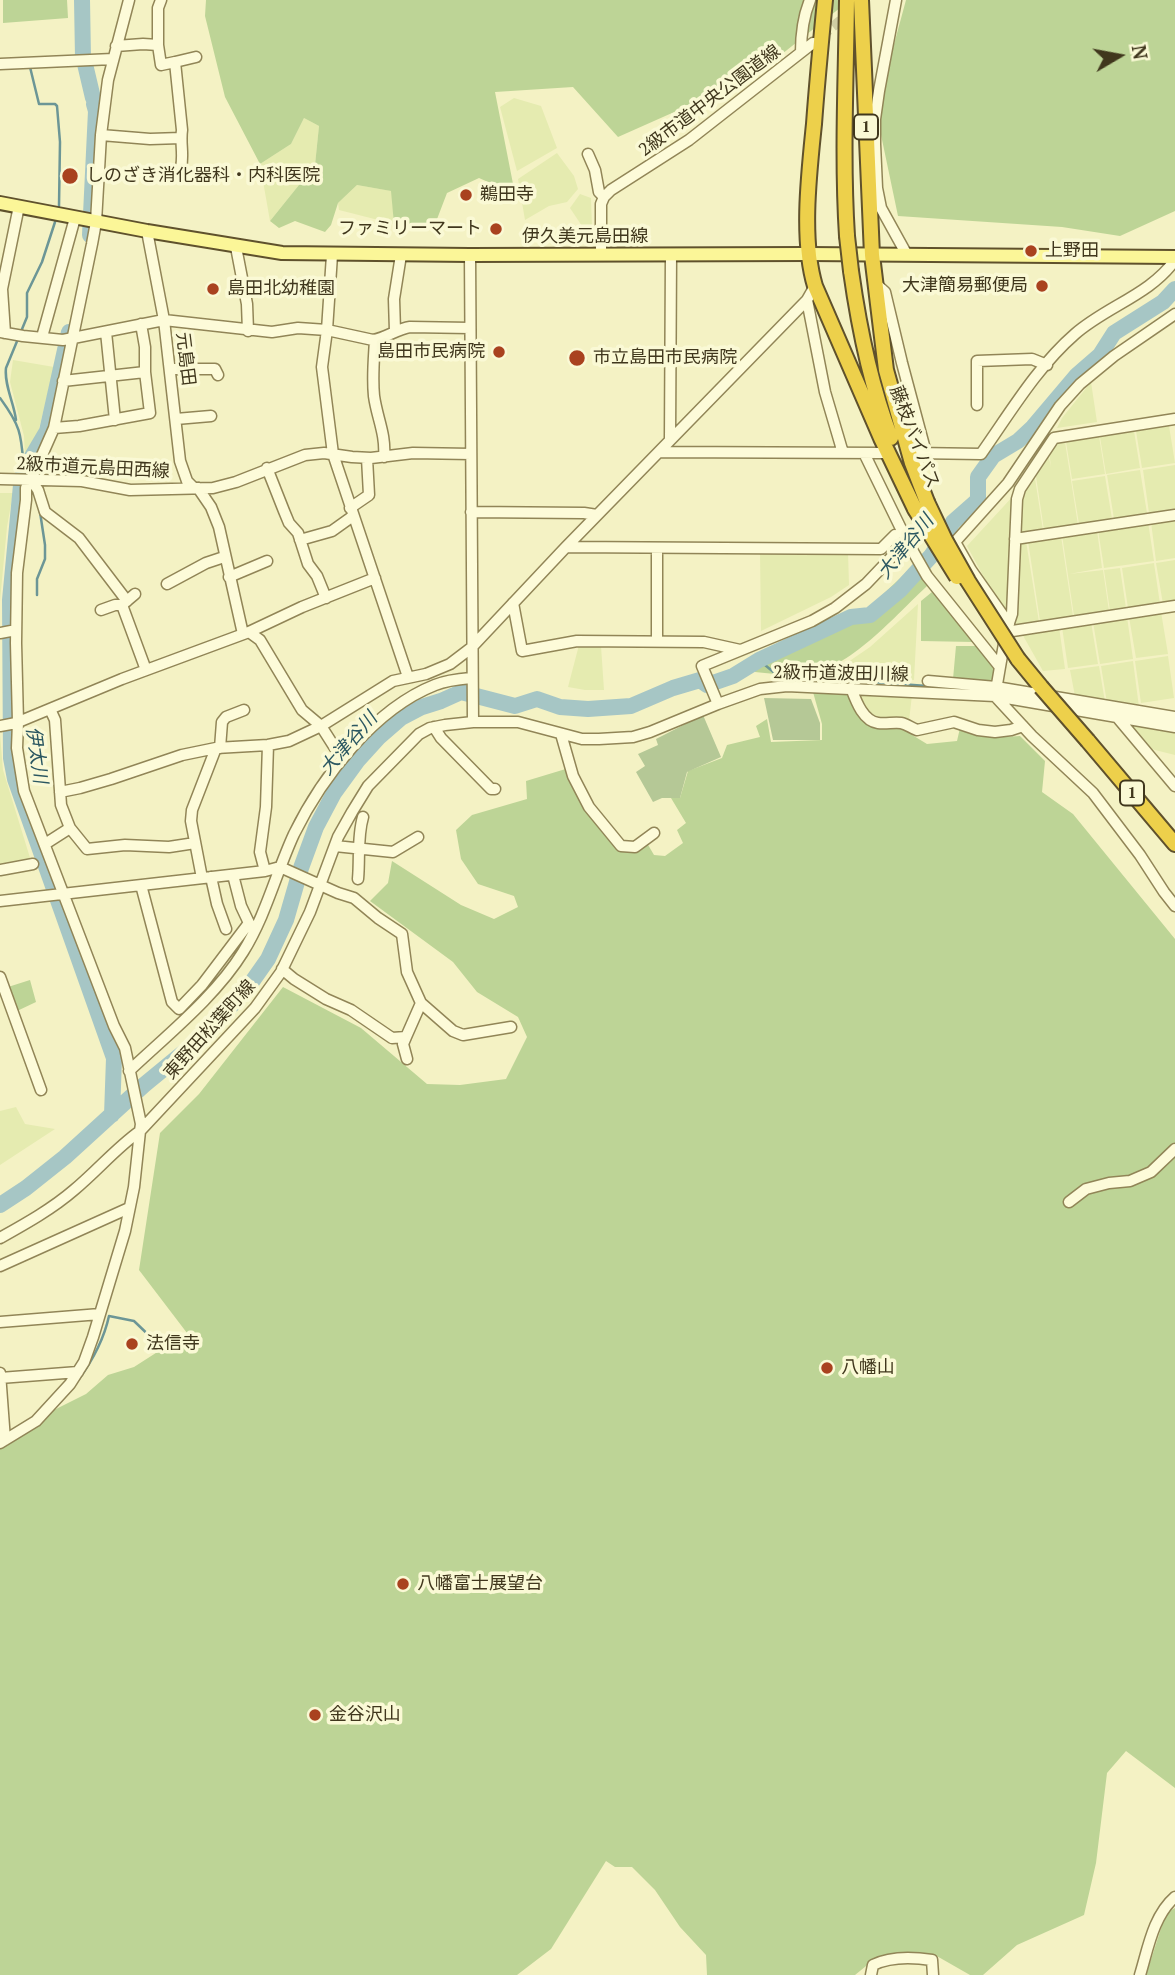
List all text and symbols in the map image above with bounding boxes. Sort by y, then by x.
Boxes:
north arrow [1084,21,1154,91]
street label: 2級市道中央公園道線 [635,41,785,161]
text: N [1127,43,1154,62]
road number: 1 [854,114,878,140]
place label: しのざき消化器科・内科医院 [86,165,320,187]
marker: しのざき消化器科・内科医院 [60,166,80,186]
place label: 鵜田寺 [480,184,534,206]
marker: 鵜田寺 [458,187,474,203]
place label: ファミリーマート [338,218,482,240]
marker: ファミリーマート [488,221,504,237]
street label: 伊久美元島田線 [522,226,648,248]
place label: 上野田 [1045,240,1099,262]
marker: 上野田 [1023,243,1039,259]
place label: 大津簡易郵便局 [902,275,1028,297]
place label: 島田北幼稚園 [227,278,335,300]
marker: 大津簡易郵便局 [1034,278,1050,294]
marker: 島田北幼稚園 [205,281,221,297]
street label: 元島田 [171,331,199,387]
place label: 島田市民病院 [377,341,485,363]
marker: 島田市民病院 [491,344,507,360]
place label: 市立島田市民病院 [593,347,737,369]
marker: 市立島田市民病院 [567,348,587,368]
street label: 藤枝バイパス [885,383,943,491]
street label: 2級市道元島田西線 [16,453,170,483]
water label: 大津谷川 [873,510,939,584]
street label: 2級市道波田川線 [773,662,909,686]
water label: 大津谷川 [315,708,383,780]
water label: 伊太川 [21,725,51,785]
road number: 1 [1120,780,1144,806]
street label: 東野田松葉町線 [160,976,260,1084]
place label: 法信寺 [146,1333,200,1355]
marker: 法信寺 [124,1336,140,1352]
place label: 八幡山 [841,1357,895,1379]
marker: 八幡山 [819,1360,835,1376]
place label: 八幡富士展望台 [417,1573,543,1595]
marker: 八幡富士展望台 [395,1576,411,1592]
place label: 金谷沢山 [329,1704,401,1726]
marker: 金谷沢山 [307,1707,323,1723]

